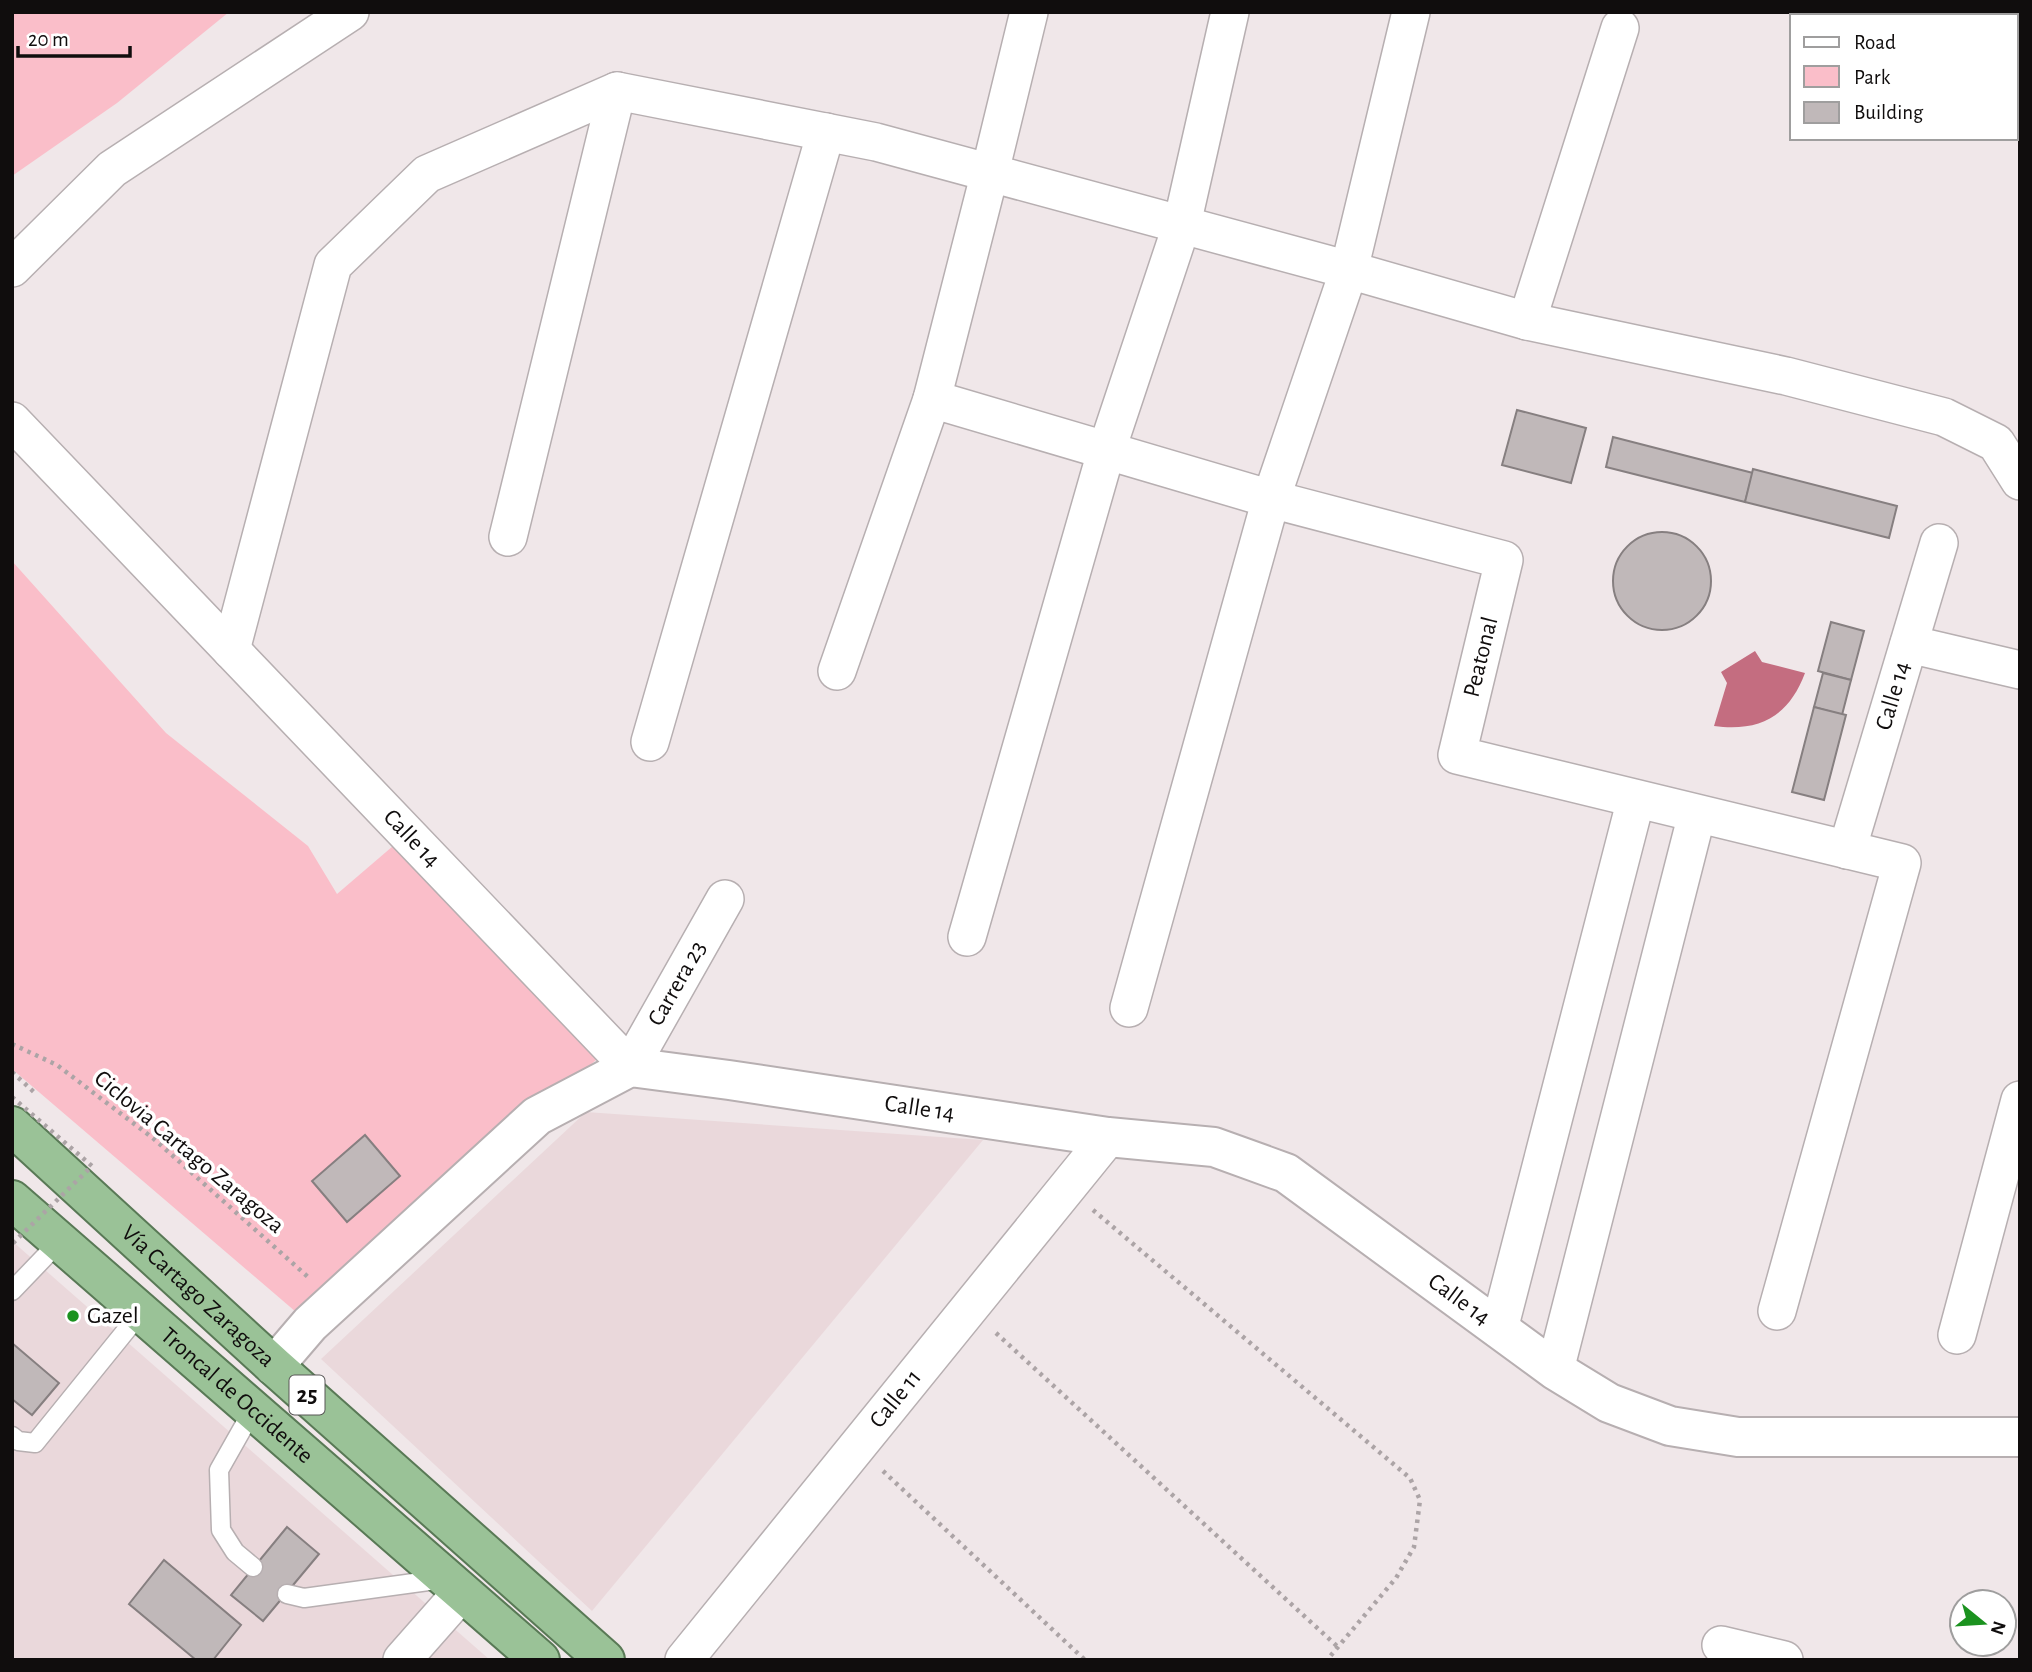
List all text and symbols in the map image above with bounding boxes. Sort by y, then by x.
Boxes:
scale bar [18,14,130,58]
legend [1790,14,2018,140]
text: 20 m [28,29,69,50]
text: Road [1854,32,1896,53]
text: Park [1854,67,1891,88]
text: Building [1854,102,1924,123]
street label: Peatonal [1459,614,1503,700]
street label: Calle 14 [1872,659,1915,733]
street label: Calle 14 [379,805,445,872]
street label: Carrera 23 [644,937,711,1030]
street label: Ciclovia Cartago Zaragoza [90,1066,288,1238]
street label: Calle 14 [883,1092,956,1126]
street label: Vía Cartago Zaragoza [117,1220,279,1372]
street label: Calle 14 [1424,1269,1495,1330]
place label: Gazel [87,1304,139,1328]
marker: Gazel [65,1308,81,1324]
street label: Troncal de Occidente [156,1323,317,1468]
street label: Calle 11 [865,1365,926,1433]
road number: 25 [290,1376,324,1414]
north arrow [1948,1588,2018,1658]
text: N [1987,1619,2009,1637]

